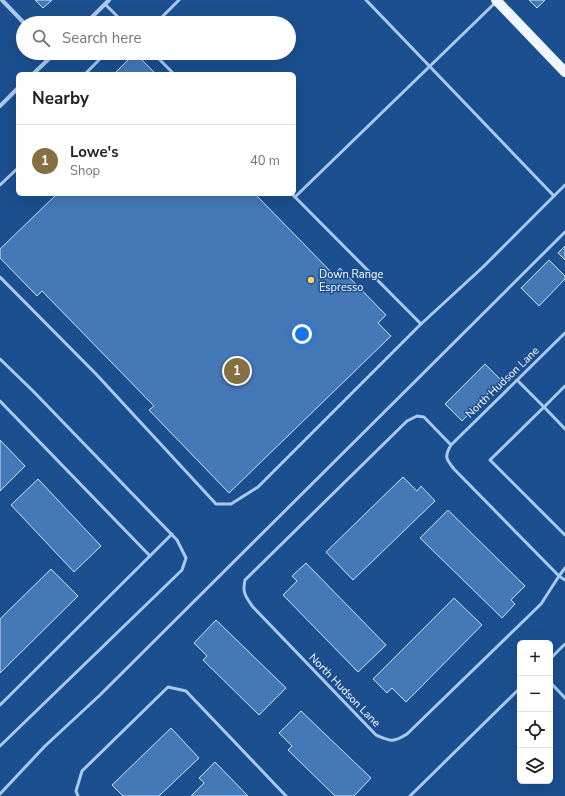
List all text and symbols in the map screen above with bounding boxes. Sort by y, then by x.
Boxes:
search box [16,16,296,60]
icon: search [30,27,52,49]
text: Search here [62,28,142,48]
text: Nearby [32,87,89,110]
text: Lowe's [70,142,119,162]
text: 1 [41,152,49,170]
text: 40 m [250,152,280,170]
text: Shop [70,162,100,180]
place label: Down Range Espresso [319,267,383,295]
marker: Down Range Espresso [306,275,316,285]
your location [292,324,312,344]
street label: North Hudson Lane [462,343,542,421]
pin: 1 [224,356,250,386]
map controls [517,640,553,784]
button: + [517,640,553,676]
street label: North Hudson Lane [306,650,384,730]
button: − [517,676,553,712]
button: locate [517,712,553,748]
button: layers [517,748,553,784]

